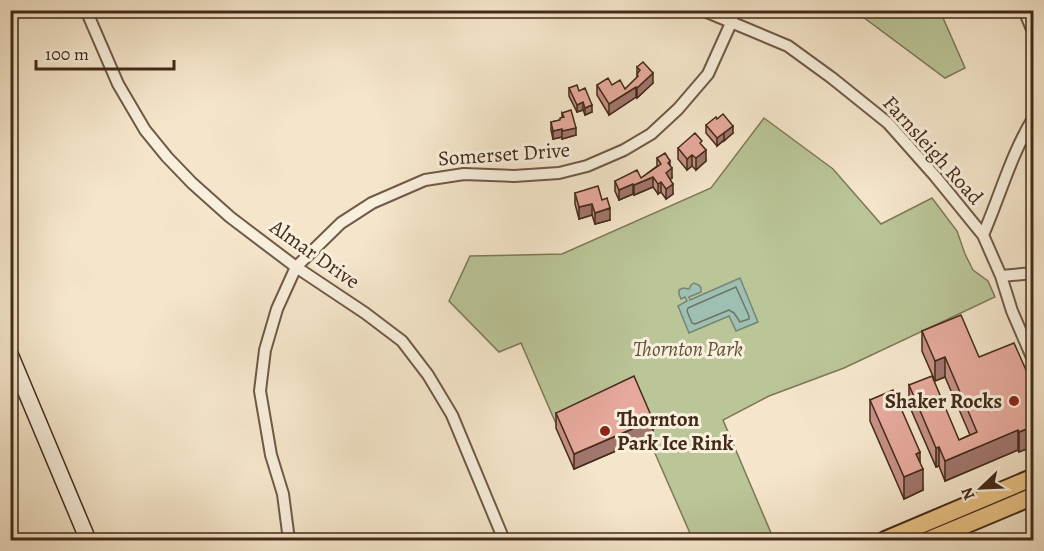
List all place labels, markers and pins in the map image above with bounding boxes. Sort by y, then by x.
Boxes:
place label: Shaker Rocks [885,387,1002,415]
marker: Shaker Rocks [1007,394,1021,408]
place label: Thornton Park Ice Rink [617,405,733,457]
marker: Thornton Park Ice Rink [598,424,612,438]

